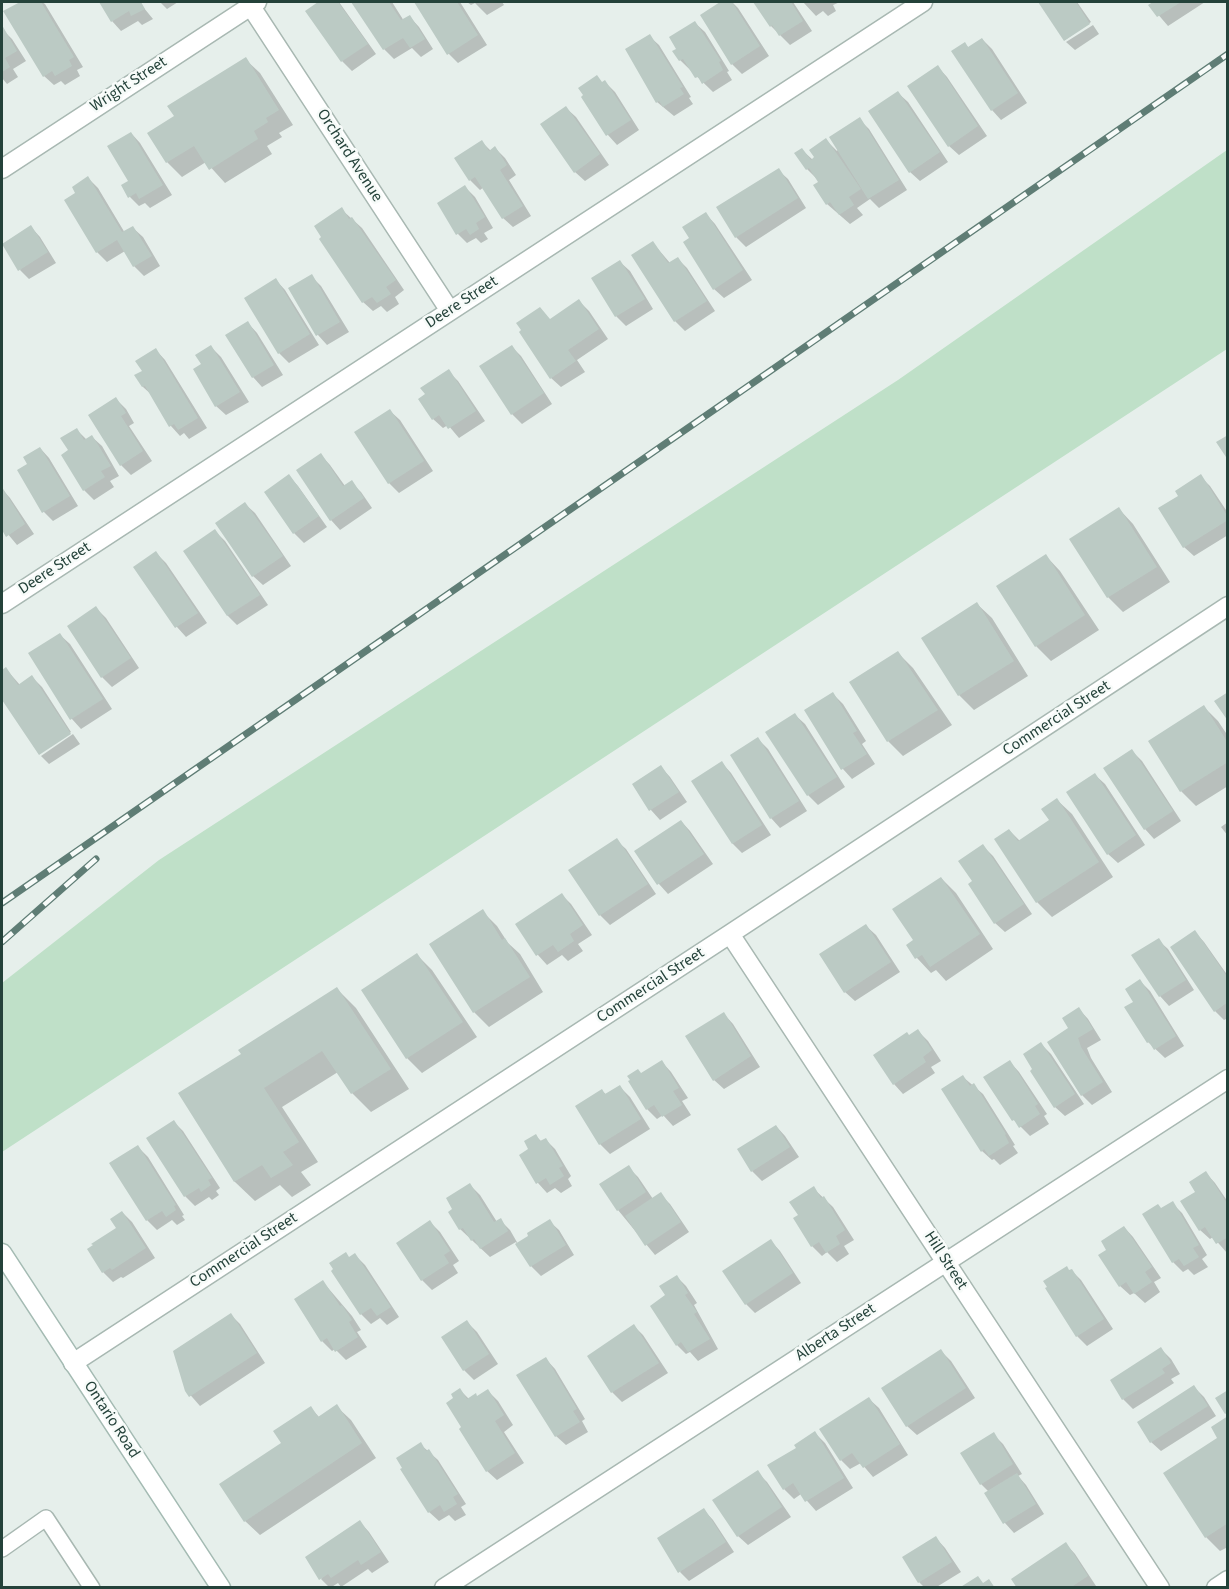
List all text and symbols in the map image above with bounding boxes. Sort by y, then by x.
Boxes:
street label: Wright Street [87,53,171,117]
street label: Orchard Avenue [312,106,386,206]
street label: Deere Street [422,273,502,333]
street label: Deere Street [15,539,95,599]
street label: Commercial Street [1000,677,1114,761]
street label: Commercial Street [594,944,708,1028]
street label: Commercial Street [187,1209,301,1293]
street label: Hill Street [919,1228,971,1294]
street label: Alberta Street [792,1300,880,1366]
street label: Ontario Road [79,1378,143,1462]

